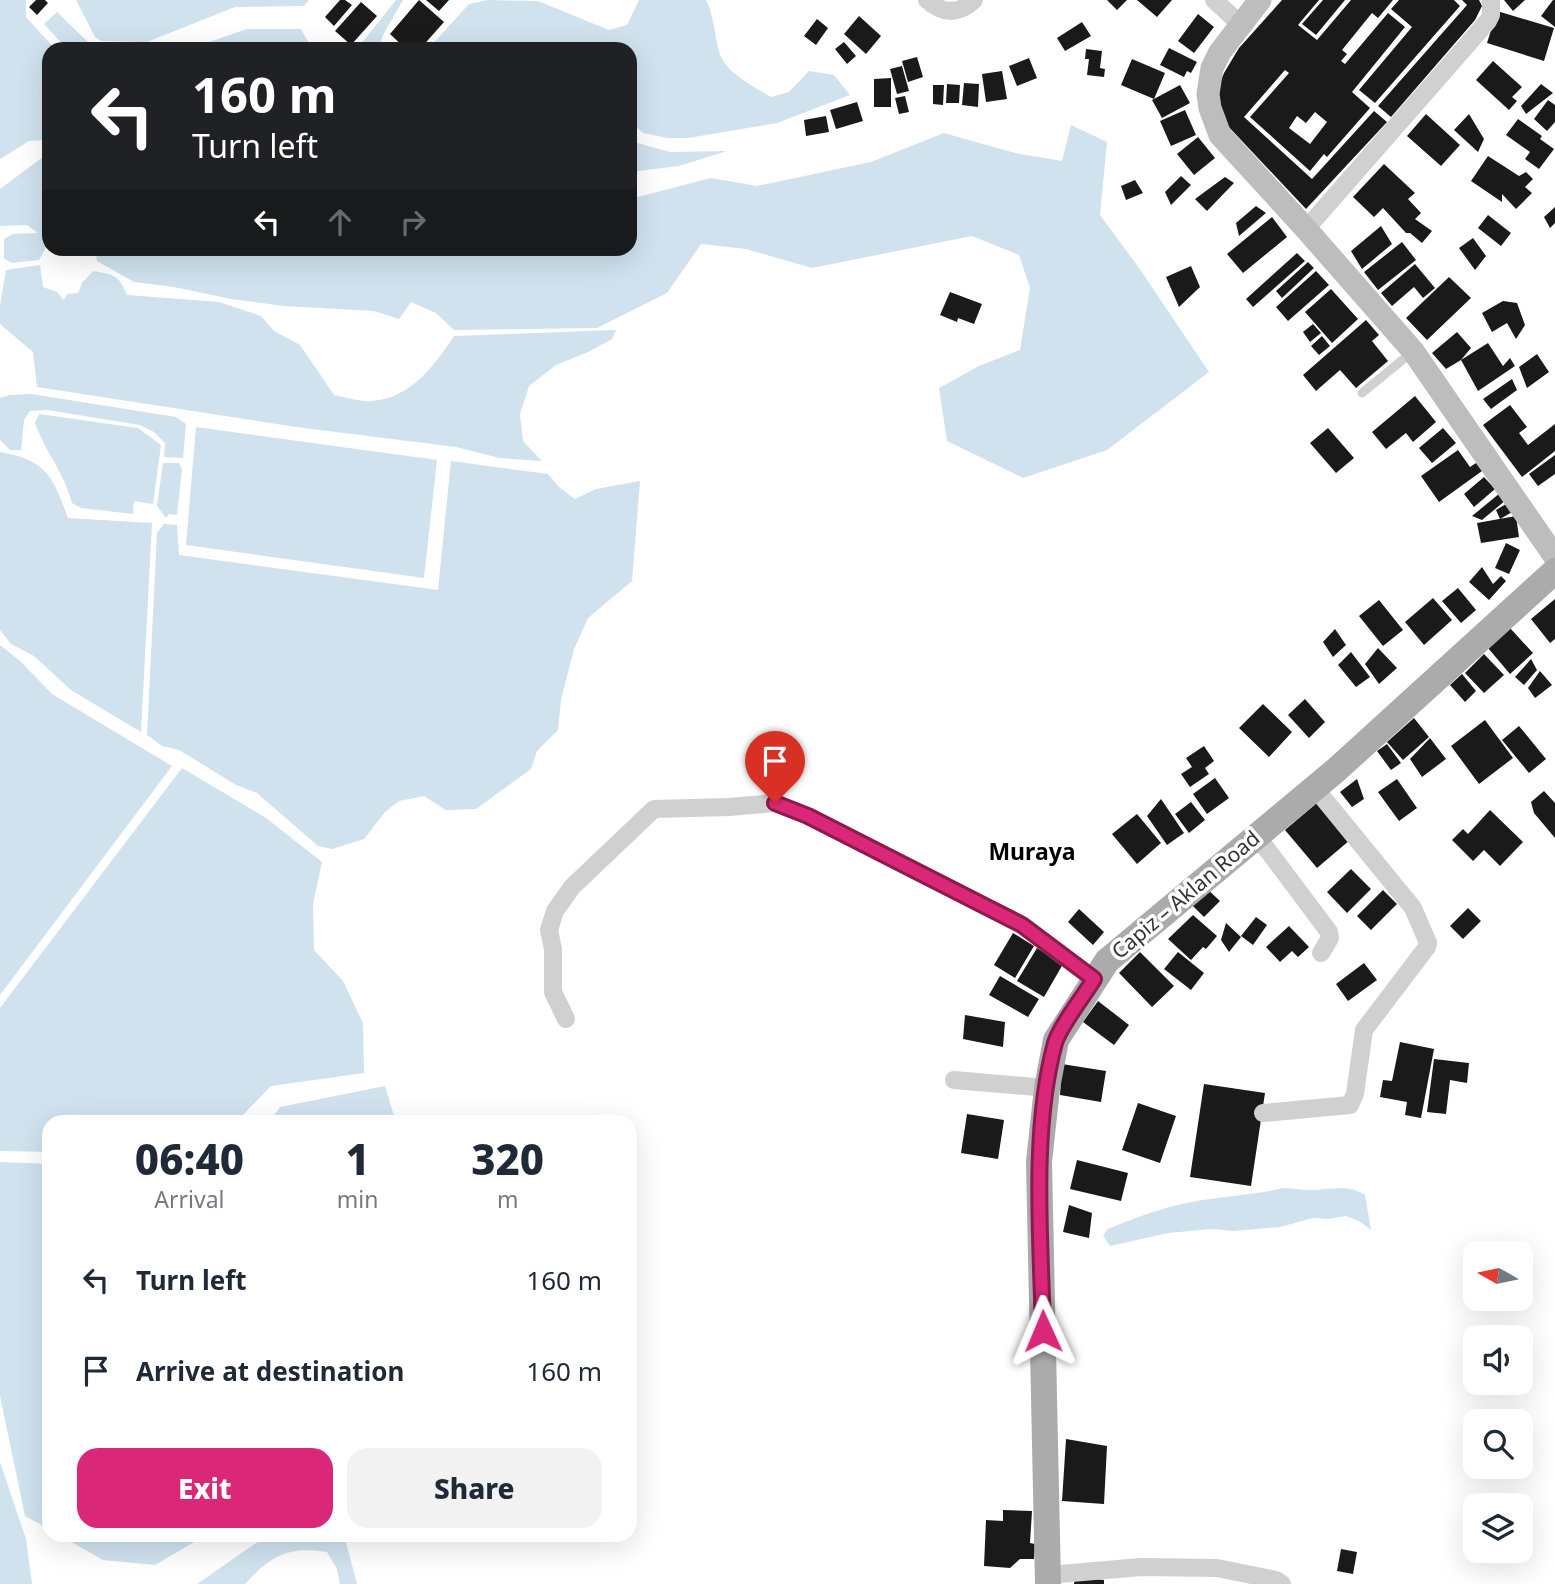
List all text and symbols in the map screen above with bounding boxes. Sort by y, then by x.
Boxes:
text: 160 m [192,61,337,127]
icon: left [77,70,168,161]
text: Turn left [192,124,318,167]
icon: left [248,203,286,241]
icon: ahead [321,203,359,241]
icon: right [394,203,432,241]
pin [745,731,805,803]
icon: arrive [756,742,794,780]
street label: Capiz – Aklan Road [1105,824,1265,965]
district label: Muraya [988,835,1076,867]
text: 06:40 [135,1130,244,1187]
text: 1 [345,1130,370,1187]
text: 320 [471,1130,544,1187]
text: Arrival [154,1183,224,1215]
text: min [337,1183,378,1215]
text: m [497,1183,518,1215]
north arrow [1463,1241,1533,1311]
map controls [1463,1241,1533,1563]
icon: left [77,1261,115,1299]
text: Turn left [136,1262,247,1298]
text: 160 m [526,1262,602,1298]
position arrow [1006,1294,1080,1368]
button: sound [1463,1325,1533,1395]
icon: arrive [77,1352,115,1390]
text: Arrive at destination [136,1353,405,1389]
text: 160 m [526,1353,602,1389]
button: search [1463,1409,1533,1479]
button: Exit [77,1448,333,1528]
button: Share [347,1448,602,1528]
button: layers [1463,1493,1533,1563]

